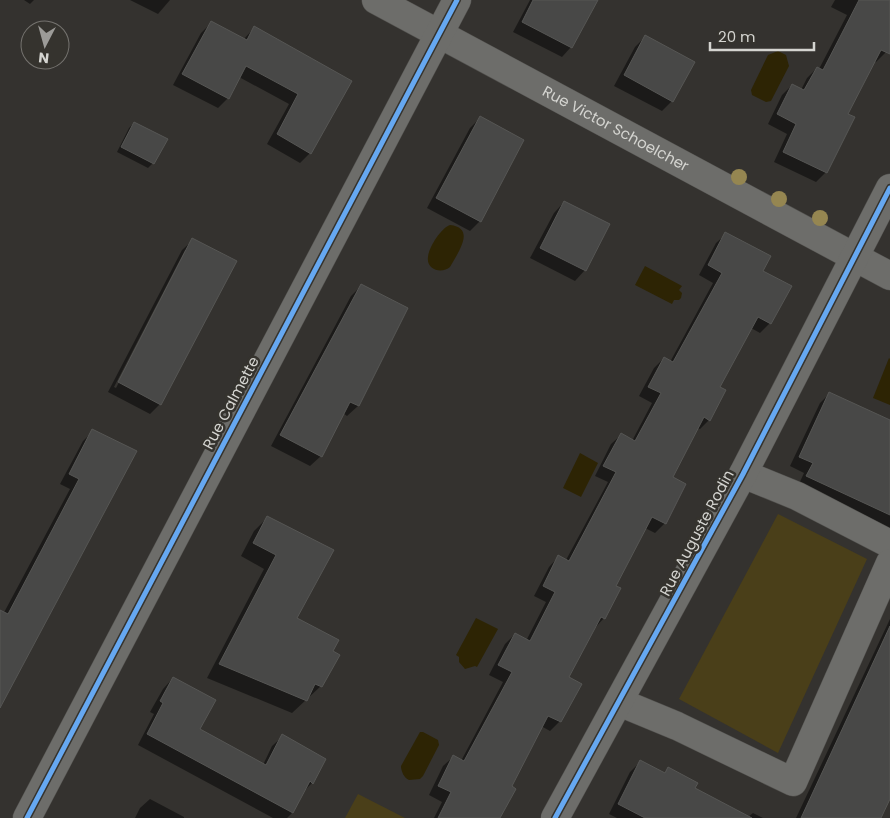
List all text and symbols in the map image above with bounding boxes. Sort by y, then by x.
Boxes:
north arrow [20,20,70,70]
scale bar [710,20,814,52]
text: 20 m [718,26,756,47]
text: N [37,47,50,68]
street label: Rue Victor Schoelcher [539,80,693,176]
street label: Rue Calmette [197,353,264,453]
street label: Rue Auguste Rodin [654,466,739,600]

